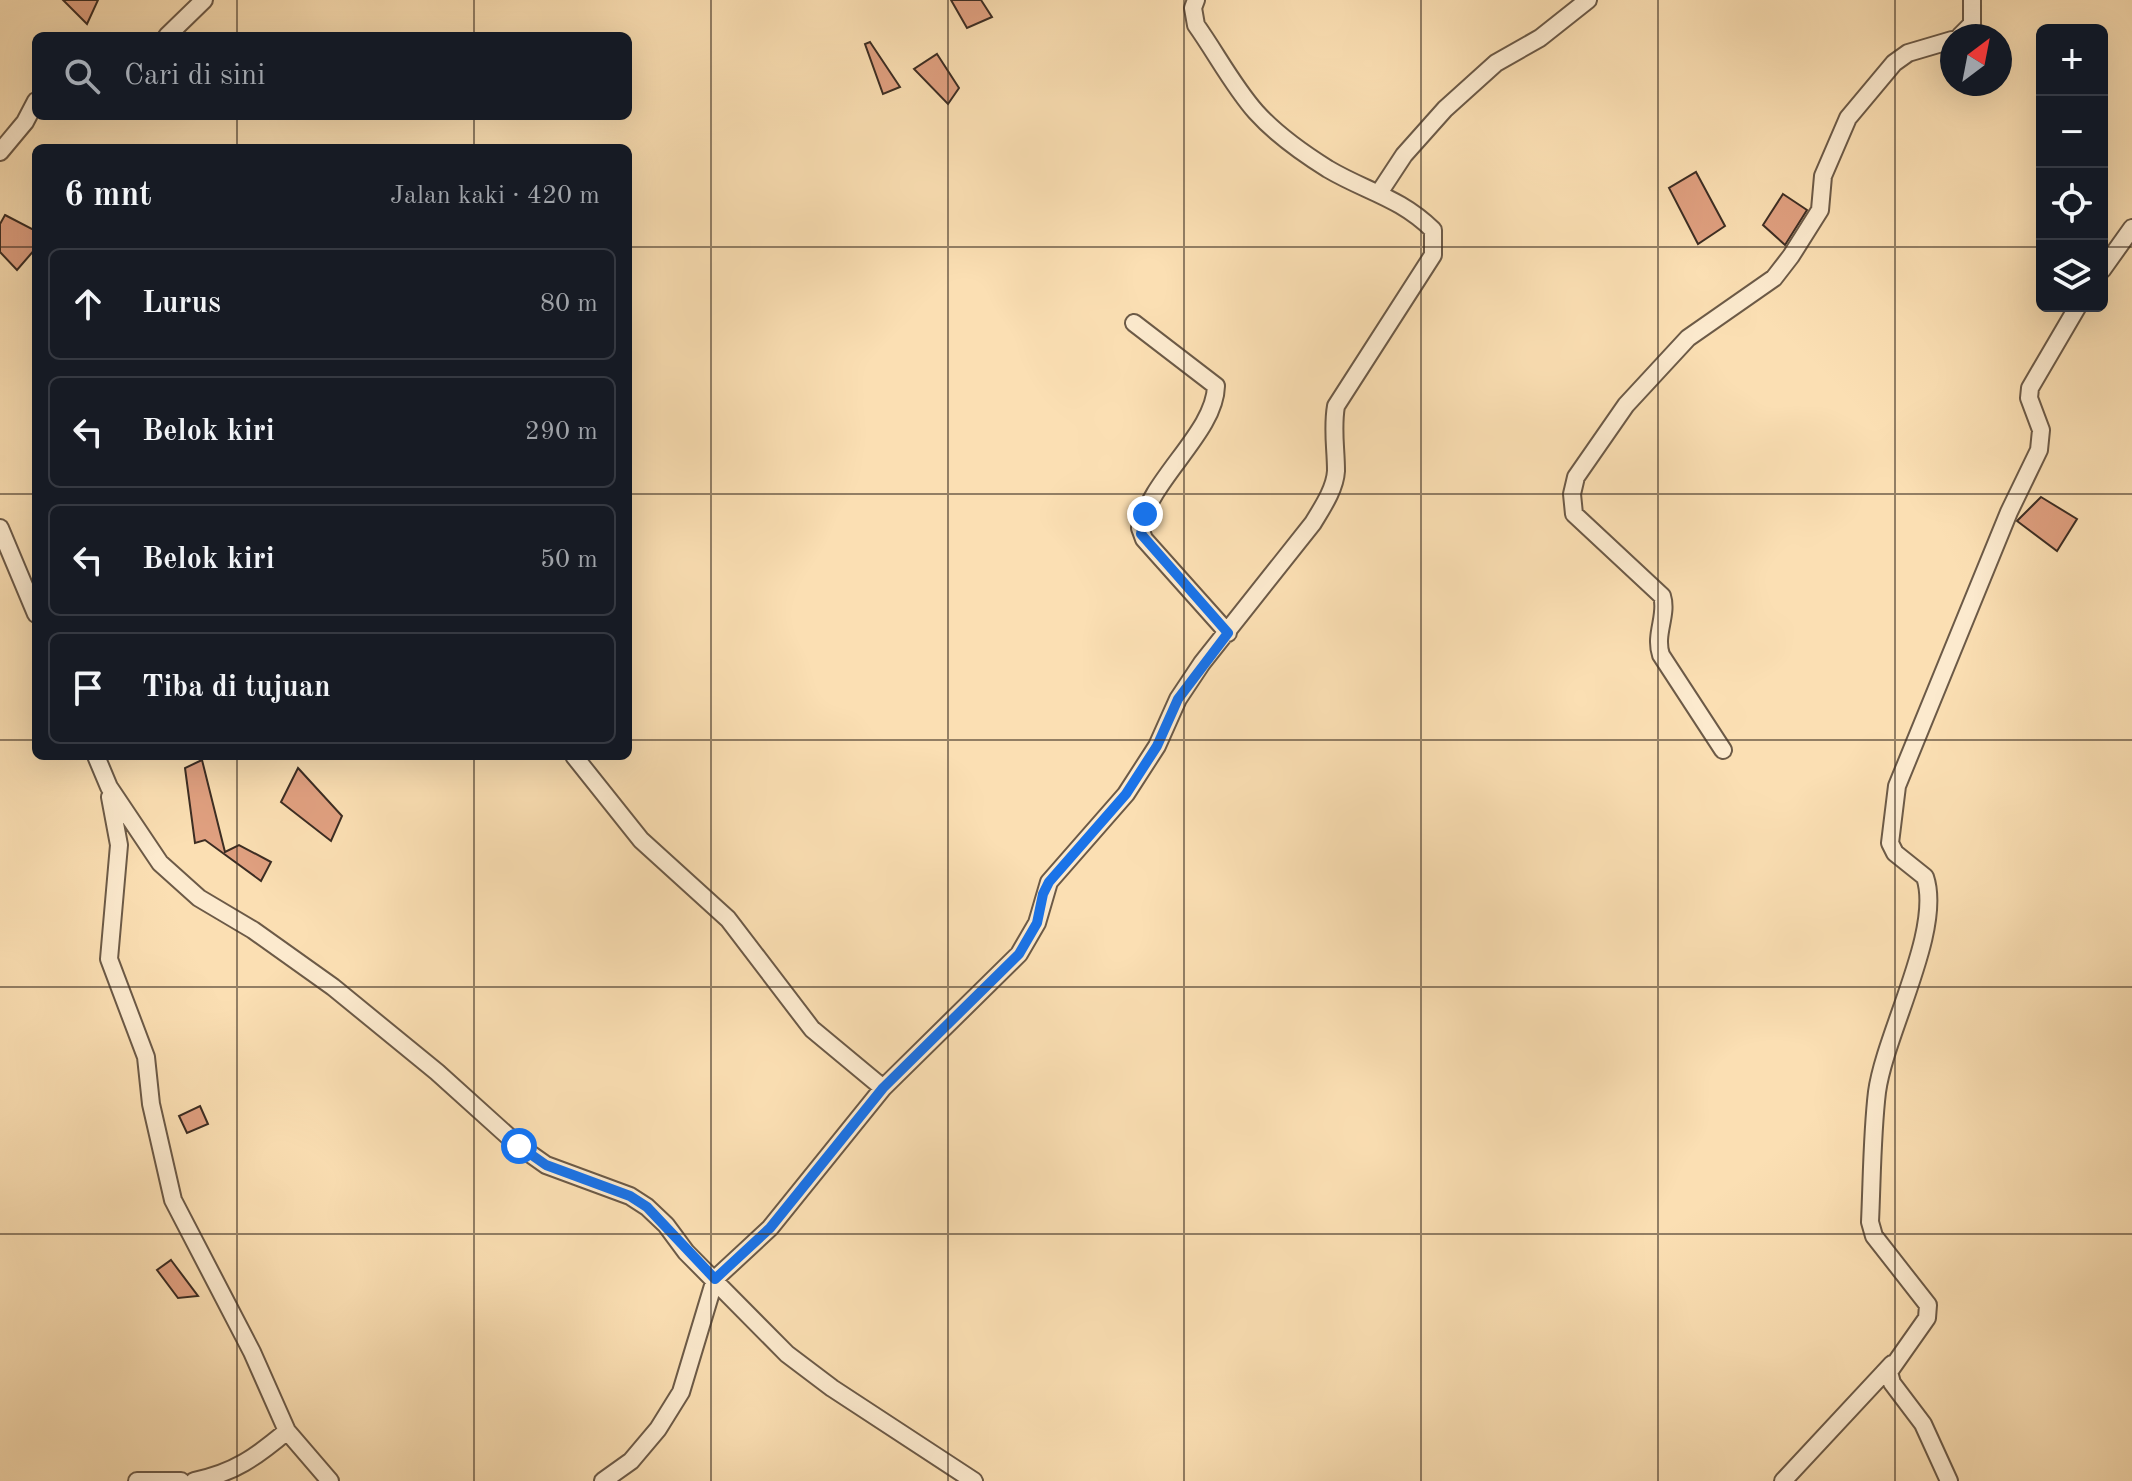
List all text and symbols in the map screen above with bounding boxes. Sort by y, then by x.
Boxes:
north arrow [1940,24,2012,96]
map controls [2036,24,2108,312]
button: + [2036,24,2108,96]
search box [32,32,632,120]
icon: search [60,54,104,98]
text: Cari di sini [124,61,265,91]
button: − [2036,96,2108,168]
button: locate [2036,168,2108,240]
text: 6 mnt [64,179,152,213]
text: Jalan kaki · 420 m [390,183,600,209]
button: layers [2036,240,2108,312]
icon: ahead [66,282,110,326]
text: Lurus [142,289,221,319]
text: 80 m [540,291,598,317]
icon: left [66,410,110,454]
text: Belok kiri [142,417,275,447]
text: 290 m [525,419,598,445]
route end [1127,496,1163,532]
icon: left [66,538,110,582]
text: Belok kiri [142,545,275,575]
text: 50 m [540,547,598,573]
icon: arrive [66,666,110,710]
text: Tiba di tujuan [142,673,331,703]
route start [501,1128,537,1164]

